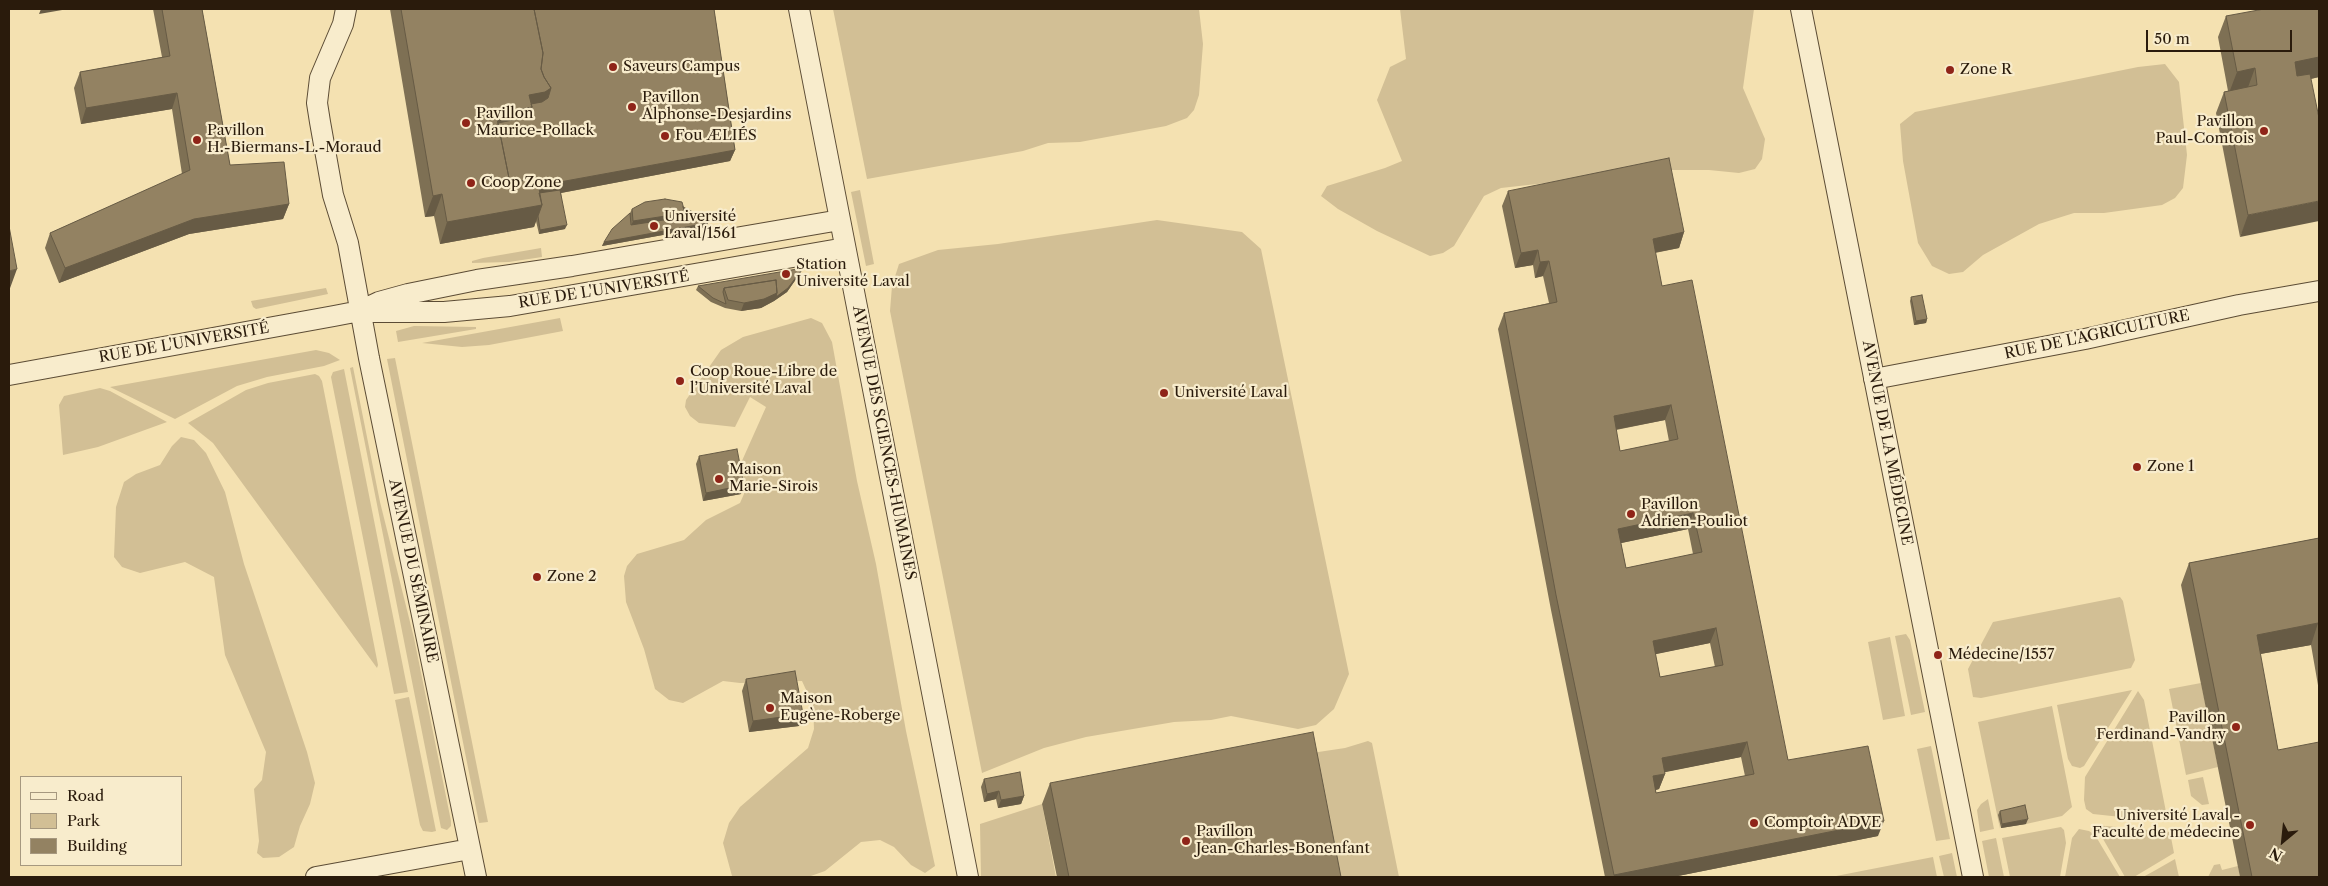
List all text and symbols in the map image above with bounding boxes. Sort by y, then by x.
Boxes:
scale bar [2148,20,2294,52]
text: 50 m [2154,29,2190,48]
place label: Saveurs Campus [623,58,740,76]
marker: Saveurs Campus [607,61,619,73]
place label: Zone R [1960,61,2012,79]
marker: Zone R [1944,64,1956,76]
place label: Pavillon Alphonse-Desjardins [642,89,791,124]
marker: Pavillon Alphonse-Desjardins [626,101,638,113]
place label: Pavillon Maurice-Pollack [476,105,594,140]
place label: Pavillon Paul-Comtois [2156,113,2254,148]
marker: Pavillon Maurice-Pollack [460,117,472,129]
place label: Pavillon H.-Biermans-L.-Moraud [207,122,382,157]
marker: Pavillon Paul-Comtois [2258,125,2270,137]
place label: Fou ÆLIÉS [675,127,757,145]
marker: Fou ÆLIÉS [659,130,671,142]
marker: Pavillon H.-Biermans-L.-Moraud [191,134,203,146]
place label: Coop Zone [481,174,561,192]
marker: Coop Zone [465,177,477,189]
place label: Université Laval/1561 [664,208,736,243]
marker: Université Laval/1561 [648,220,660,232]
place label: Station Université Laval [796,256,910,291]
street label: RUE DE L'UNIVERSITÉ [517,268,691,312]
marker: Station Université Laval [780,268,792,280]
street label: AVENUE DES SCIENCES-HUMAINES [849,304,919,582]
street label: RUE DE L'AGRICULTURE [2003,307,2191,363]
street label: RUE DE L'UNIVERSITÉ [97,319,271,367]
street label: AVENUE DE LA MÉDECINE [1858,339,1916,547]
place label: Coop Roue-Libre de l’Université Laval [690,363,837,398]
marker: Coop Roue-Libre de l’Université Laval [674,375,686,387]
place label: Université Laval [1174,384,1288,402]
marker: Université Laval [1158,387,1170,399]
place label: Zone 1 [2147,458,2194,476]
place label: Maison Marie-Sirois [729,461,818,496]
marker: Zone 1 [2131,461,2143,473]
marker: Maison Marie-Sirois [713,473,725,485]
street label: AVENUE DU SÉMINAIRE [385,477,441,665]
place label: Pavillon Adrien-Pouliot [1641,496,1748,531]
marker: Pavillon Adrien-Pouliot [1625,508,1637,520]
place label: Zone 2 [547,568,597,586]
marker: Zone 2 [531,571,543,583]
place label: Médecine/1557 [1948,646,2054,664]
marker: Médecine/1557 [1932,649,1944,661]
place label: Maison Eugène-Roberge [780,690,900,725]
marker: Maison Eugène-Roberge [764,702,776,714]
place label: Pavillon Ferdinand-Vandry [2096,709,2226,744]
marker: Pavillon Ferdinand-Vandry [2230,721,2242,733]
legend [20,776,182,866]
text: Road [67,786,104,805]
place label: Université Laval - Faculté de médecine [2092,807,2240,842]
text: Park [67,811,100,830]
place label: Comptoir ADVE [1764,814,1881,832]
north arrow [2258,816,2308,866]
marker: Comptoir ADVE [1748,817,1760,829]
marker: Université Laval - Faculté de médecine [2244,819,2256,831]
place label: Pavillon Jean-Charles-Bonenfant [1196,823,1370,858]
marker: Pavillon Jean-Charles-Bonenfant [1180,835,1192,847]
text: Building [67,836,127,855]
text: N [2266,843,2286,865]

